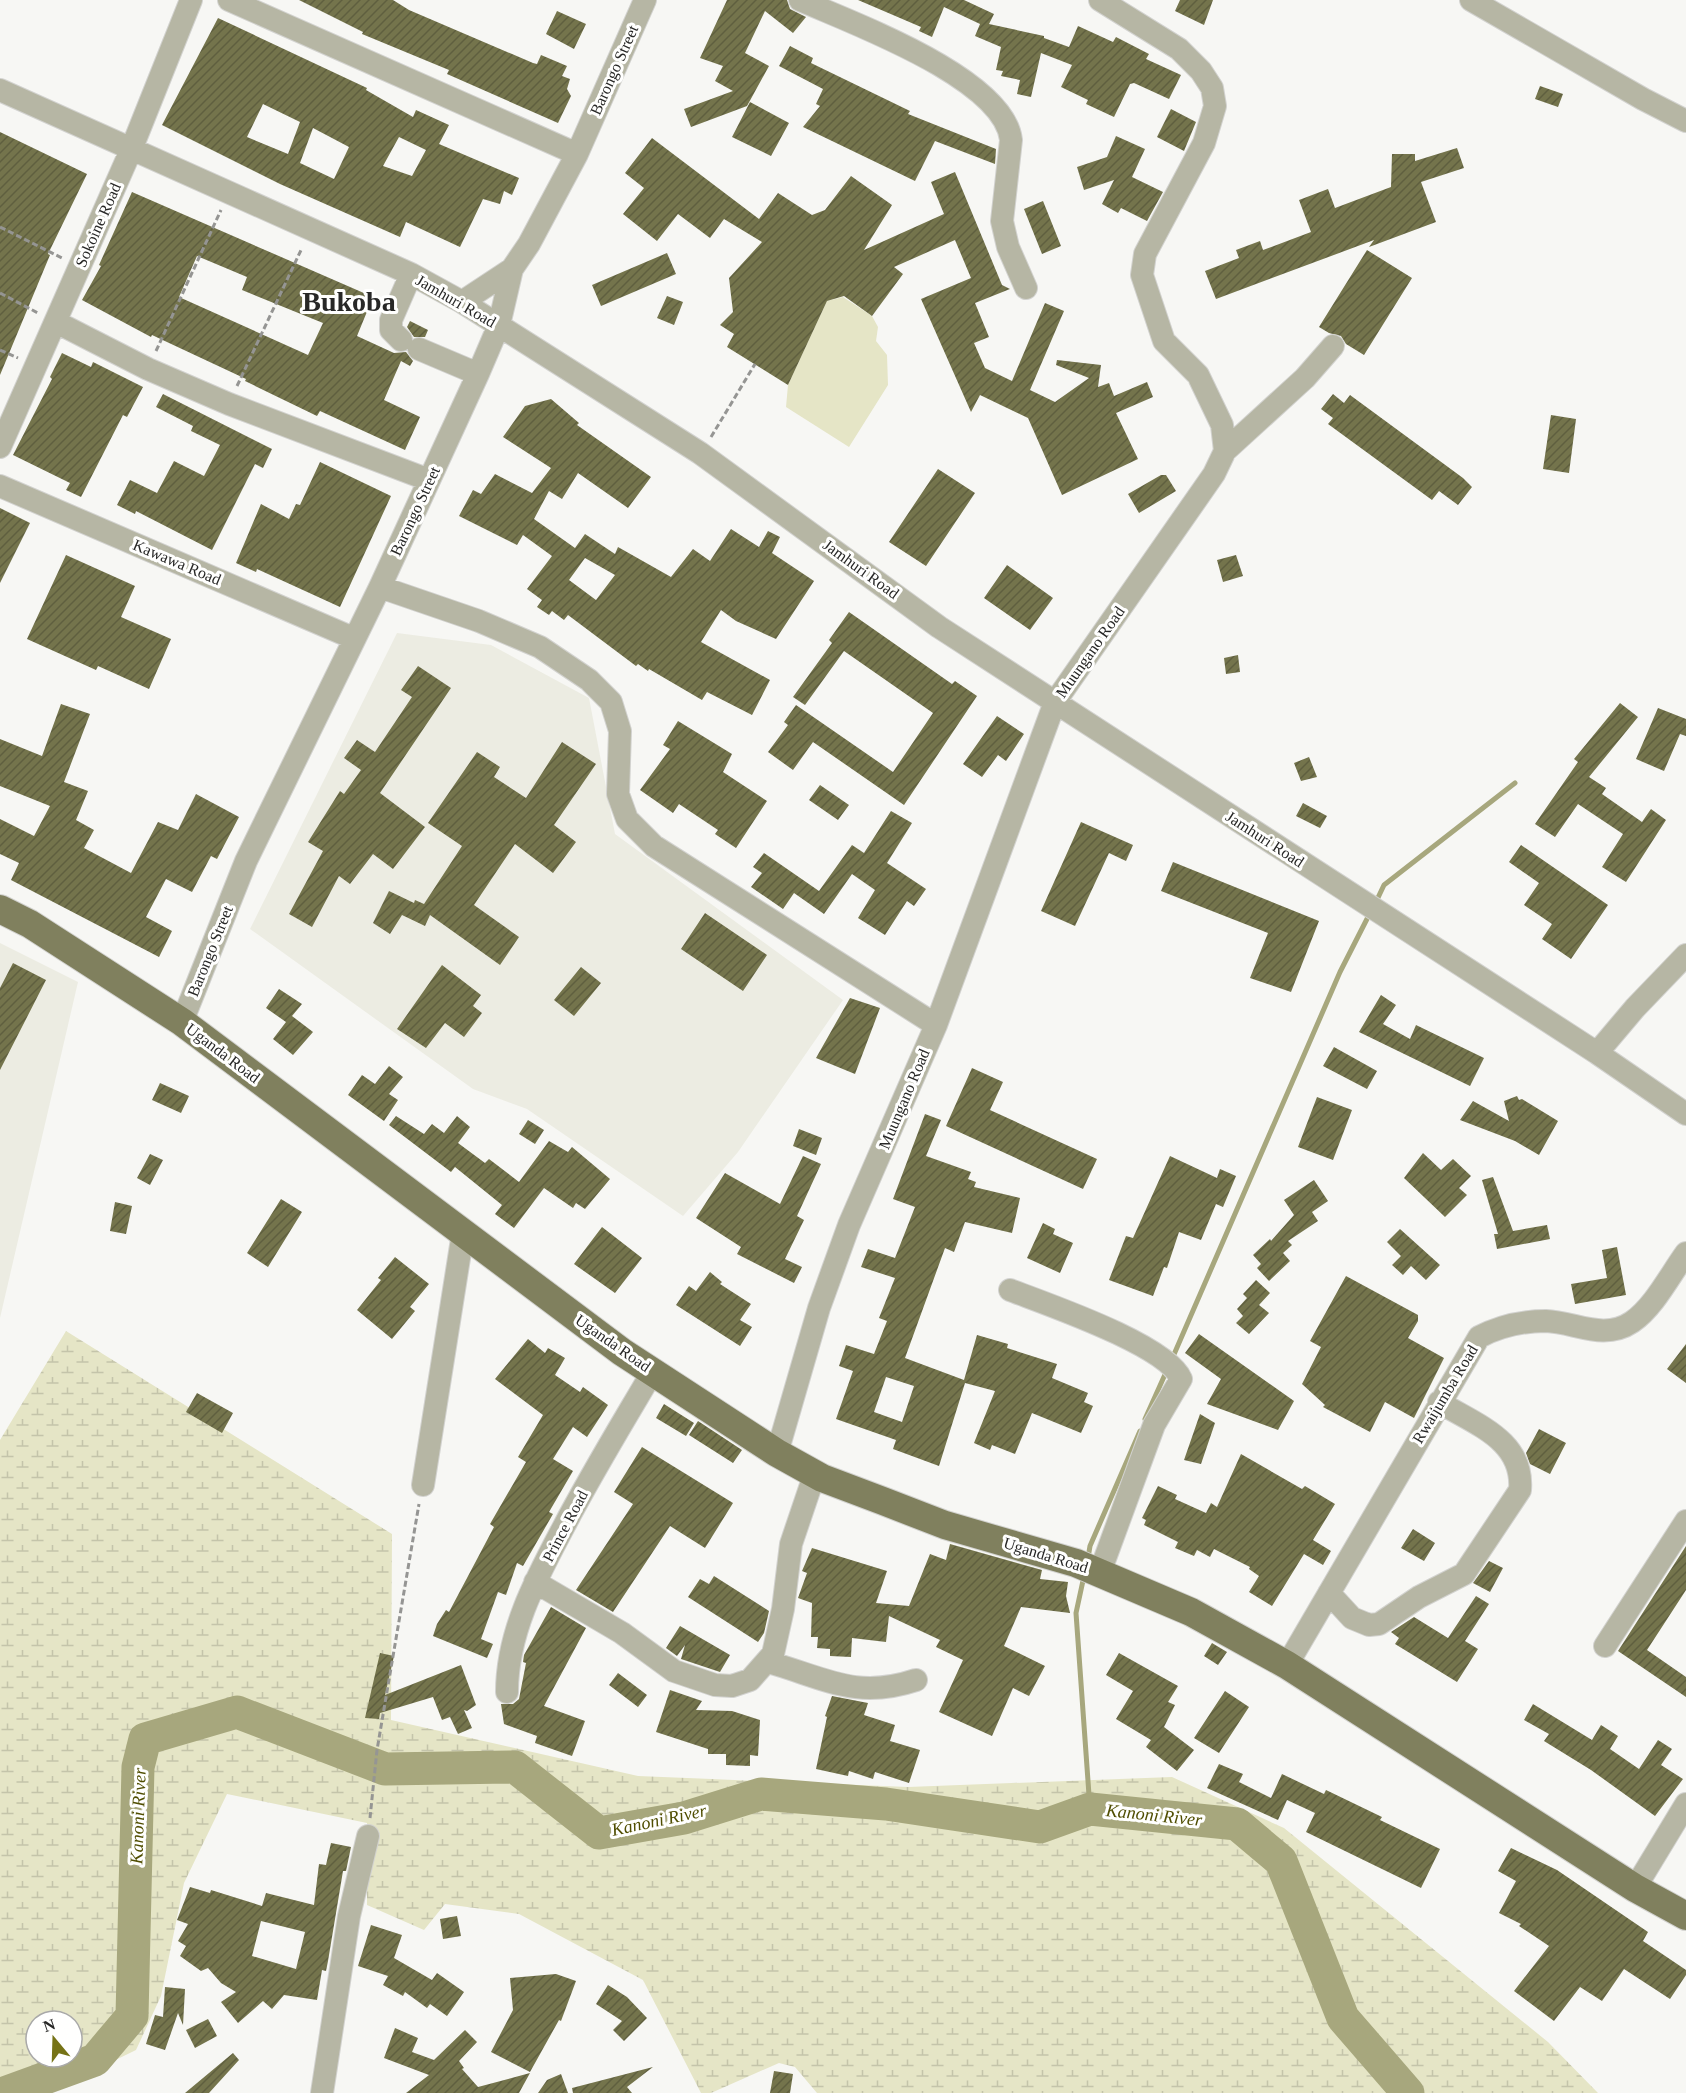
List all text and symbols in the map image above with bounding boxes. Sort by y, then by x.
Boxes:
street label: Barongo Street [587,22,643,118]
street label: Sokoine Road [72,180,124,270]
street label: Jamhuri Road [413,271,499,331]
district label: Bukoba [302,286,396,317]
street label: Barongo Street [387,463,444,559]
street label: Kawawa Road [131,536,223,588]
street label: Jamhuri Road [820,536,902,602]
street label: Muungano Road [1052,603,1128,701]
street label: Jamhuri Road [1223,808,1307,870]
street label: Barongo Street [184,903,237,999]
street label: Uganda Road [182,1020,263,1087]
street label: Muungano Road [875,1046,934,1152]
street label: Uganda Road [572,1311,654,1376]
street label: Rwaijumba Road [1409,1342,1482,1447]
street label: Prince Road [539,1487,591,1565]
street label: Uganda Road [1001,1534,1090,1577]
water label: Kanoni River [126,1766,150,1866]
water label: Kanoni River [609,1800,709,1840]
water label: Kanoni River [1104,1800,1204,1830]
north arrow [24,2009,84,2069]
text: N [41,2015,58,2035]

